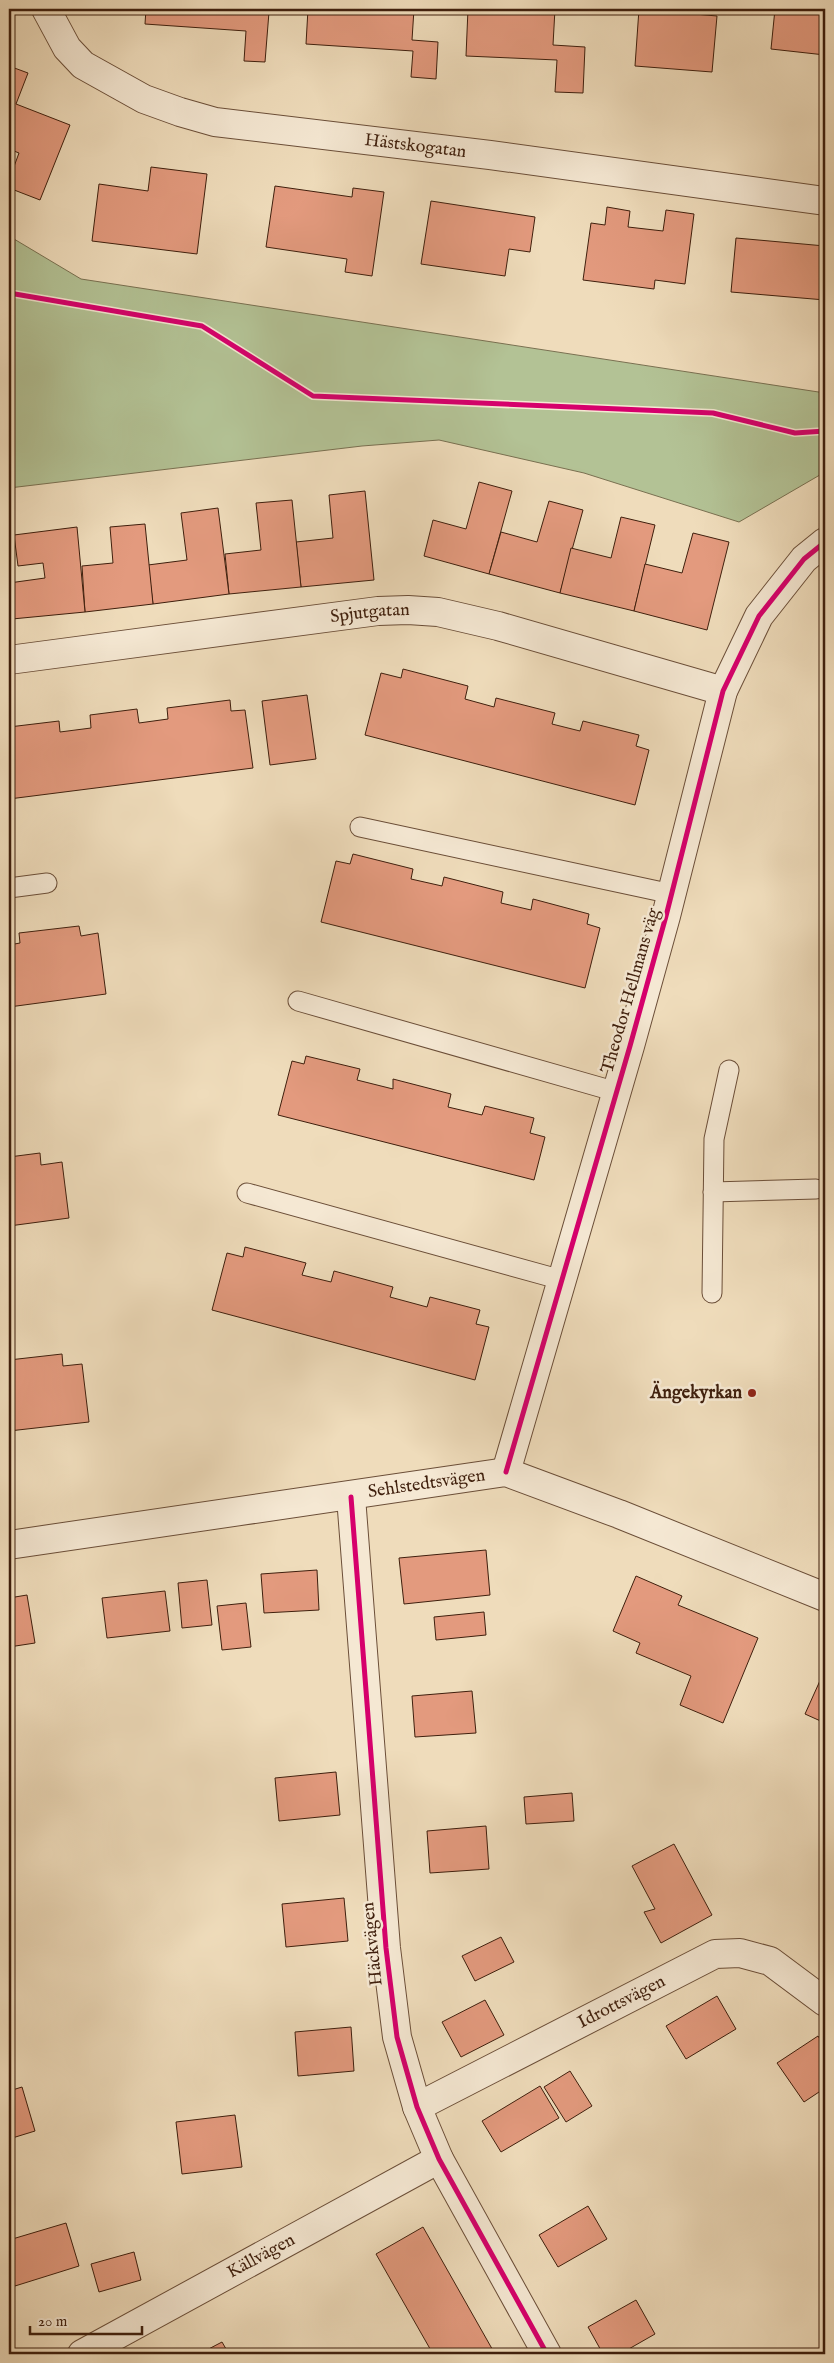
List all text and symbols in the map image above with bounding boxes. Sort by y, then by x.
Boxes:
street label: Hästskogatan [363,129,468,164]
street label: Spjutgatan [329,598,410,629]
street label: Theodor Hellmans väg [596,906,666,1076]
place label: Ängekyrkan [649,1380,742,1405]
marker: Ängekyrkan [746,1387,758,1399]
street label: Sehlstedtsvägen [366,1464,487,1504]
street label: Häckvägen [357,1901,389,1987]
street label: Idrottsvägen [574,1970,670,2034]
street label: Källvägen [223,2228,299,2284]
scale bar [30,2303,142,2335]
text: 20 m [38,2312,68,2331]

